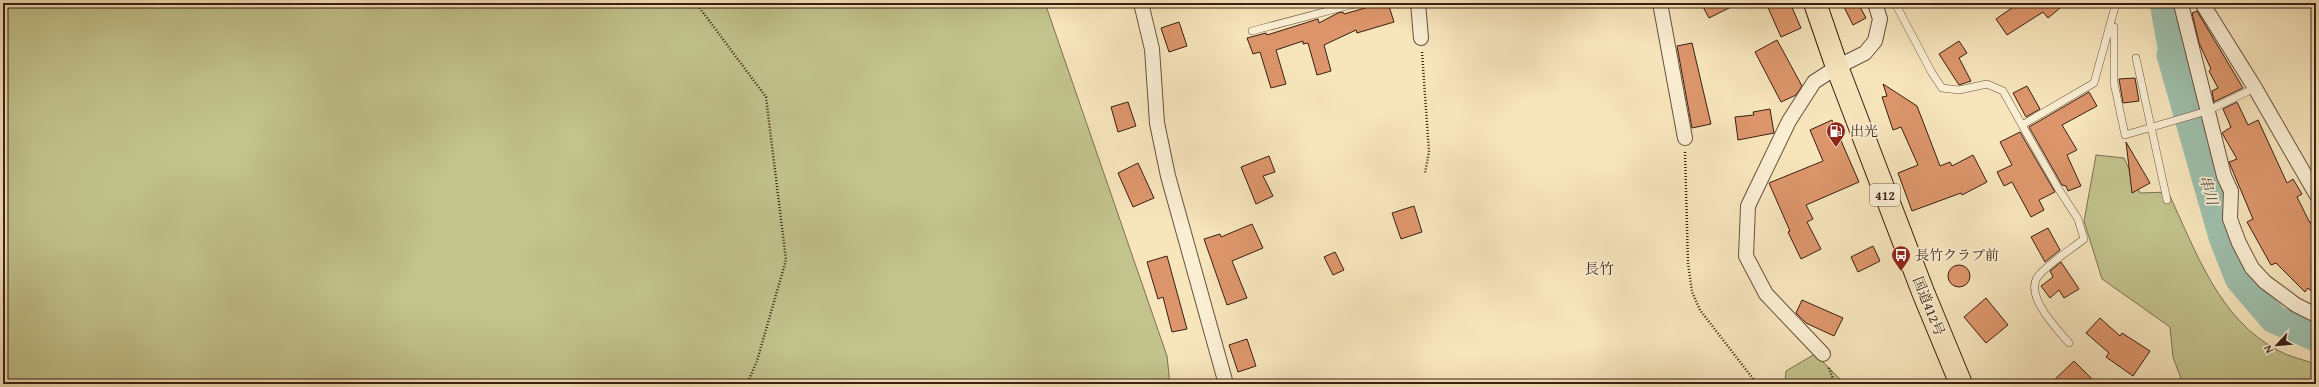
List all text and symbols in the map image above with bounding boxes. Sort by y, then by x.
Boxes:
fuel station icon: 出光 [1825,120,1847,148]
place label: 出光 [1850,121,1878,141]
water label: 串川 [2195,173,2224,209]
road number: 412 [1870,184,1900,206]
bus stop icon: 長竹クラブ前 [1890,244,1912,272]
place label: 長竹クラブ前 [1915,245,1999,265]
district label: 長竹 [1584,258,1614,279]
street label: 国道412号 [1908,273,1950,339]
north arrow [2257,325,2297,365]
text: N [2259,342,2277,356]

